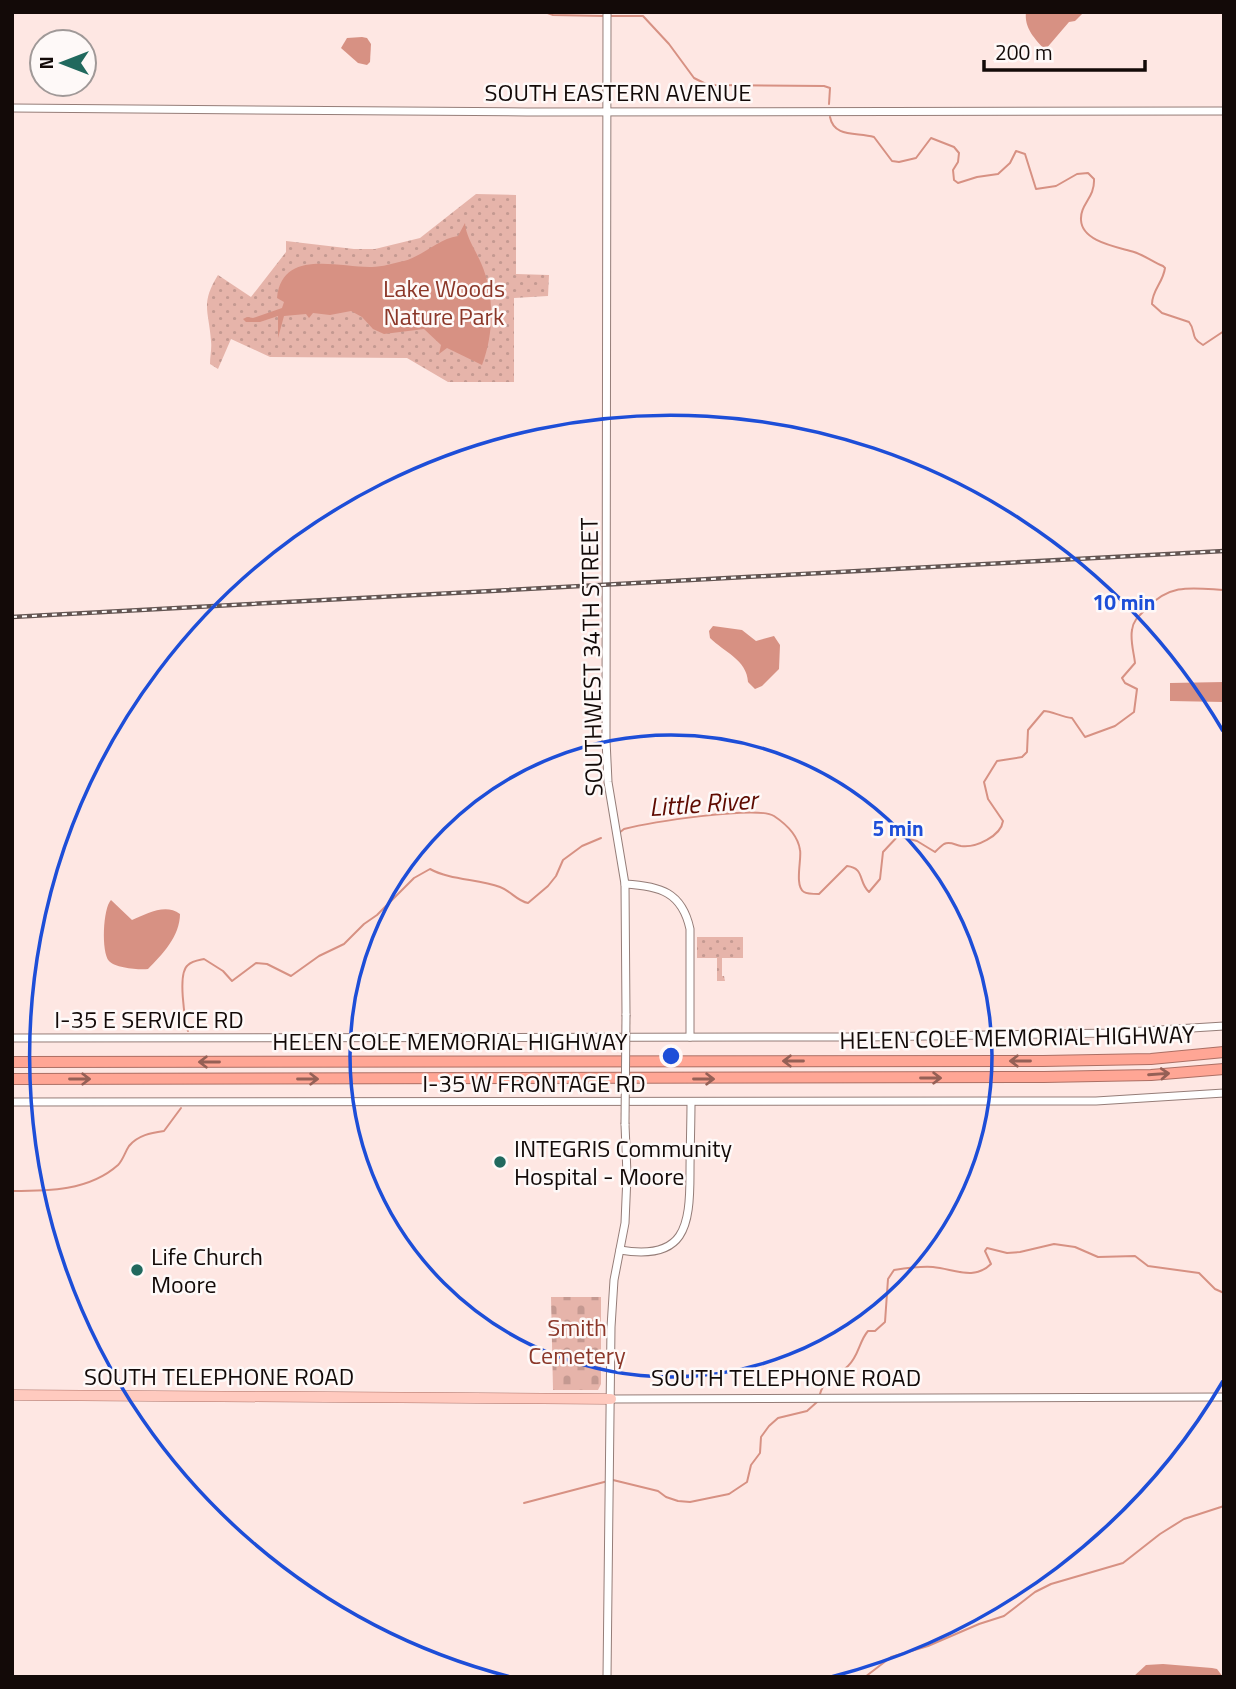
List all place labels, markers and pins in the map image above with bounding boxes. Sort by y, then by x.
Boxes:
centre of rings [659,1044,683,1068]
place label: INTEGRIS Community Hospital - Moore [514,1130,733,1194]
marker: INTEGRIS Community Hospital - Moore [492,1154,508,1170]
place label: Life Church Moore [151,1238,263,1302]
marker: Life Church Moore [129,1262,145,1278]

